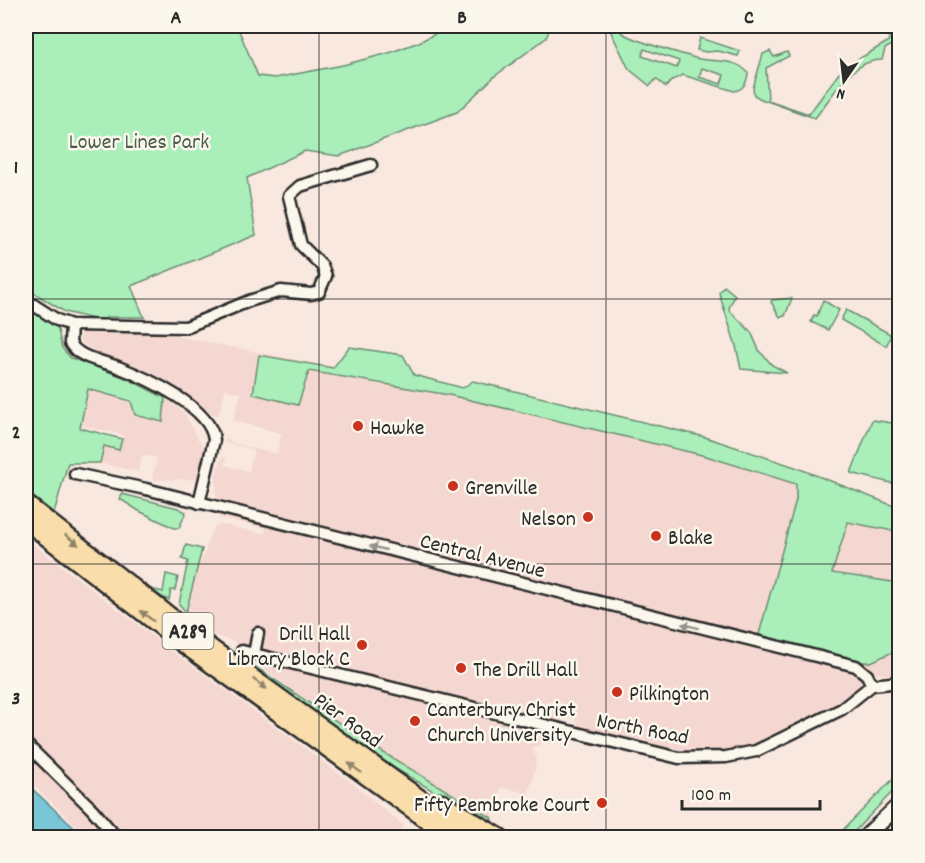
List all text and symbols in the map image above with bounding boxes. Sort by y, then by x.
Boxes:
text: A [171,5,182,33]
text: B [457,5,467,33]
text: C [744,5,754,33]
north arrow [814,51,874,111]
text: N [834,81,848,105]
park label: Lower Lines Park [69,128,209,159]
text: 1 [14,155,18,183]
place label: Hawke [370,414,424,445]
marker: Hawke [351,419,365,433]
text: 2 [12,420,20,448]
place label: Grenville [465,474,537,505]
marker: Grenville [446,479,460,493]
place label: Nelson [521,505,576,536]
marker: Nelson [581,510,595,524]
place label: Blake [668,524,713,555]
street label: Central Avenue [416,527,548,588]
marker: Blake [649,529,663,543]
one-way arrow [64,534,79,546]
one-way arrow [369,543,388,552]
one-way arrow [140,610,155,622]
road number: A289 [162,613,213,649]
place label: Drill Hall Library Block C [228,620,350,676]
one-way arrow [681,621,699,631]
marker: Drill Hall Library Block C [355,638,369,652]
place label: The Drill Hall [473,656,578,687]
marker: The Drill Hall [454,661,468,675]
one-way arrow [253,677,268,689]
place label: Pilkington [629,680,709,711]
marker: Pilkington [610,685,624,699]
text: 3 [12,686,20,714]
street label: Pier Road [306,686,388,757]
place label: Canterbury Christ Church University [427,696,576,752]
street label: North Road [594,706,691,755]
marker: Canterbury Christ Church University [408,714,422,728]
one-way arrow [348,762,364,774]
scale bar [682,773,820,811]
text: 100 m [691,784,731,809]
place label: Fifty Pembroke Court [414,791,590,822]
marker: Fifty Pembroke Court [595,796,609,810]

